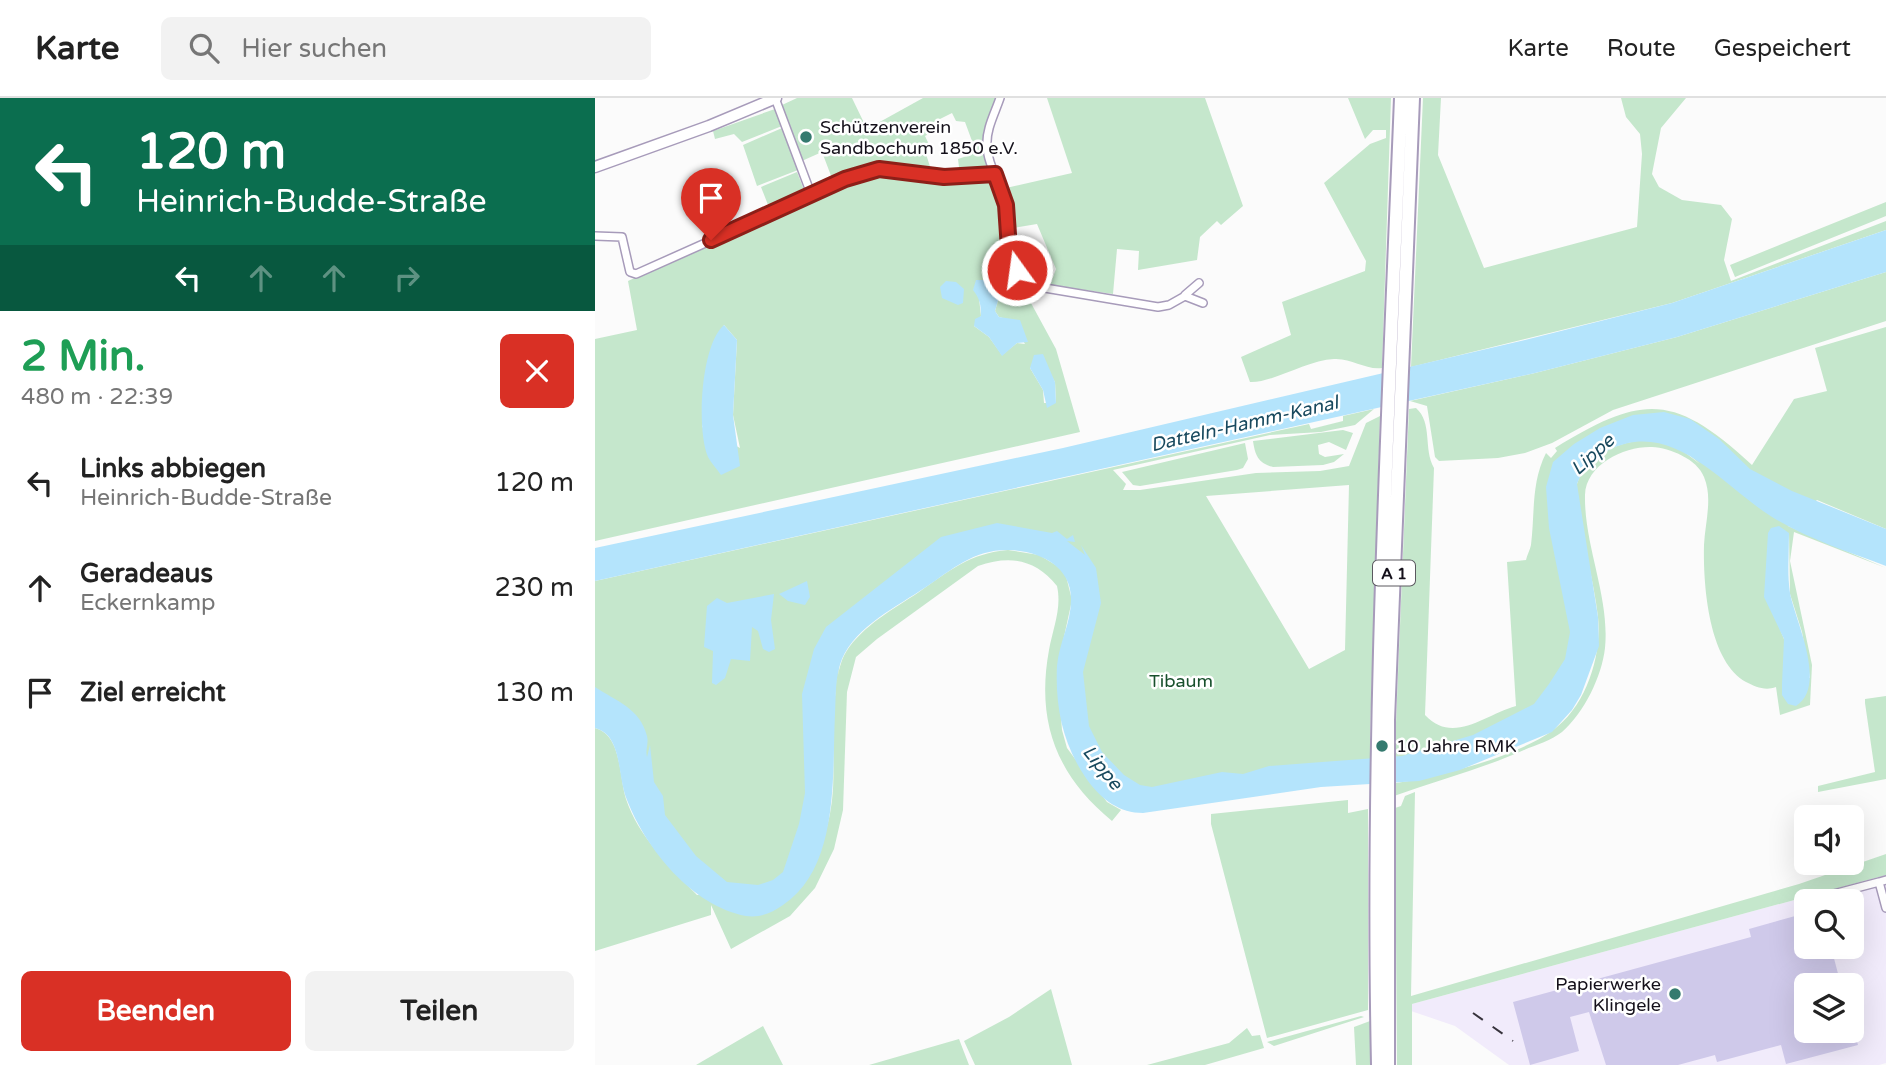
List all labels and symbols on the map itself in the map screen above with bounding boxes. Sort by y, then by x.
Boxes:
place label: Schützenverein Sandbochum 1850 e.V. [820,116,1018,159]
marker: Schützenverein Sandbochum 1850 e.V. [798,129,814,145]
pin [681,168,741,240]
position arrow [980,233,1054,307]
water label: Datteln-Hamm-Kanal [1148,391,1342,456]
water label: Lippe [1567,429,1620,480]
road number: A 1 [1373,560,1415,586]
park label: Tibaum [1149,670,1213,692]
place label: 10 Jahre RMK [1396,735,1517,757]
marker: 10 Jahre RMK [1374,738,1390,754]
water label: Lippe [1078,741,1127,795]
place label: Papierwerke Klingele [1555,973,1661,1016]
marker: Papierwerke Klingele [1667,986,1683,1002]

